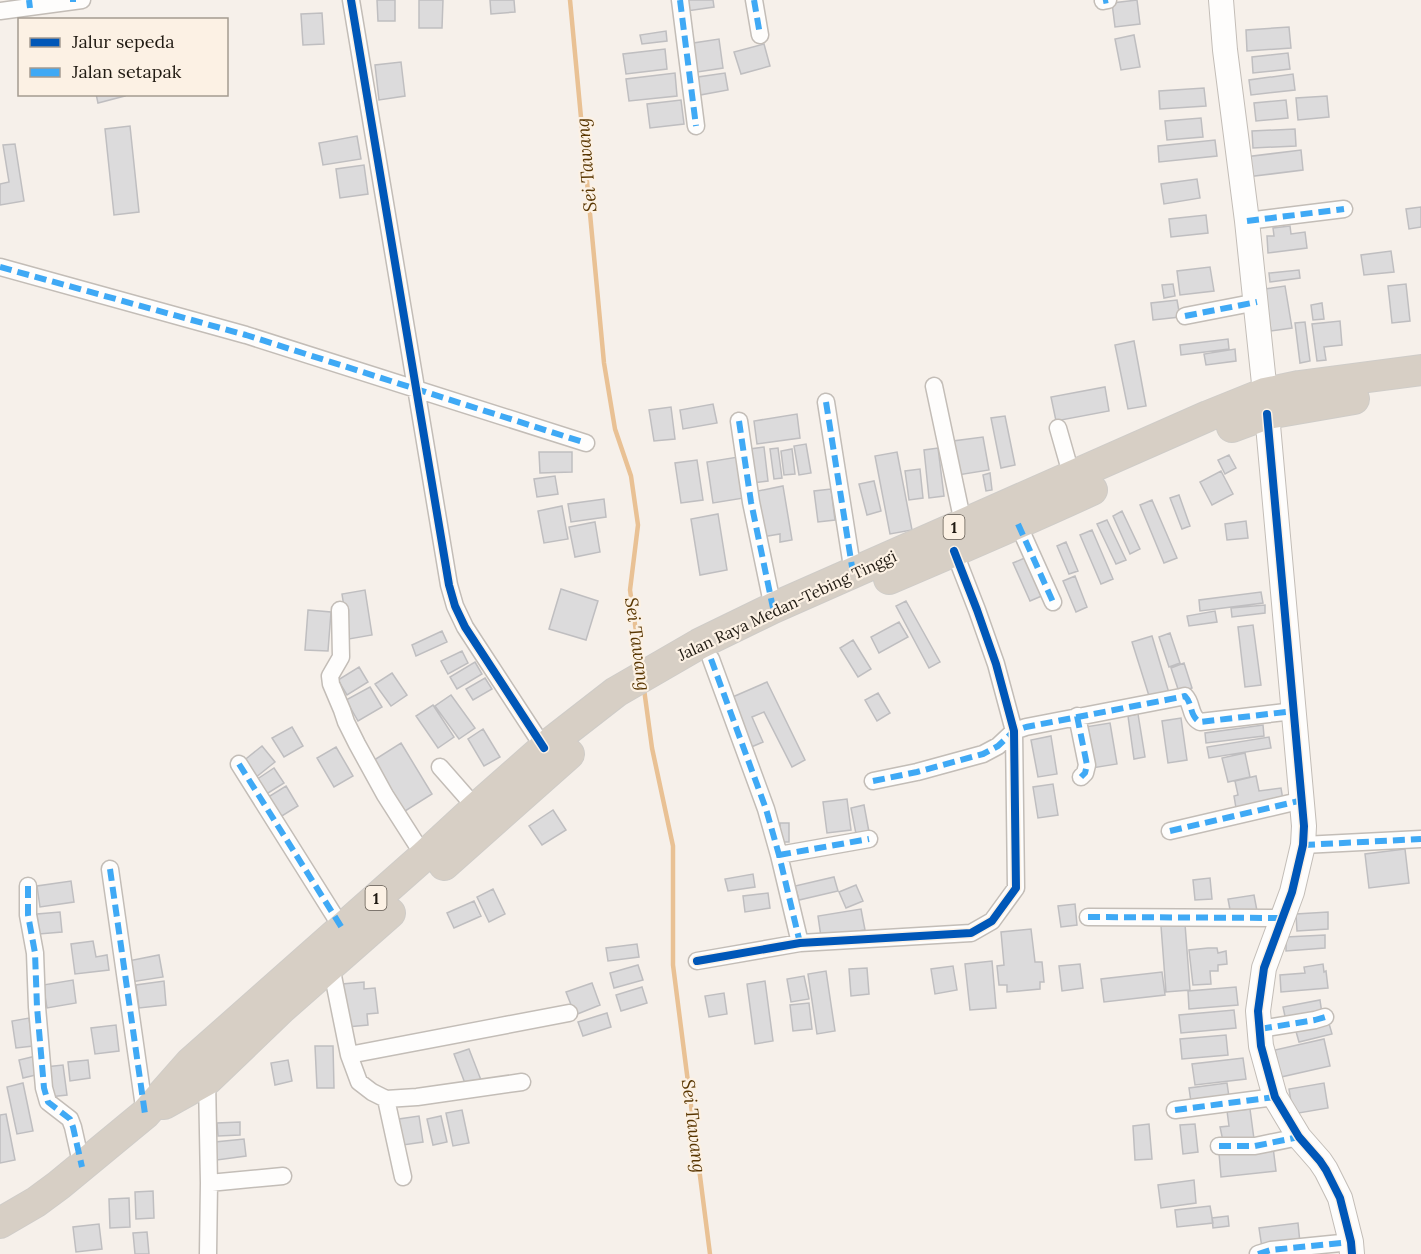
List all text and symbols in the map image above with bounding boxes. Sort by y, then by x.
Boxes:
legend [18,18,228,96]
text: Jalur sepeda [71,30,174,53]
text: Jalan setapak [71,60,182,83]
water label: Sei Tawang [570,117,602,213]
road number: 1 [944,515,964,539]
street label: Jalan Raya Medan-Tebing Tinggi [674,545,899,665]
water label: Sei Tawang [620,596,656,692]
road number: 1 [366,886,386,910]
water label: Sei Tawang [677,1078,711,1174]

